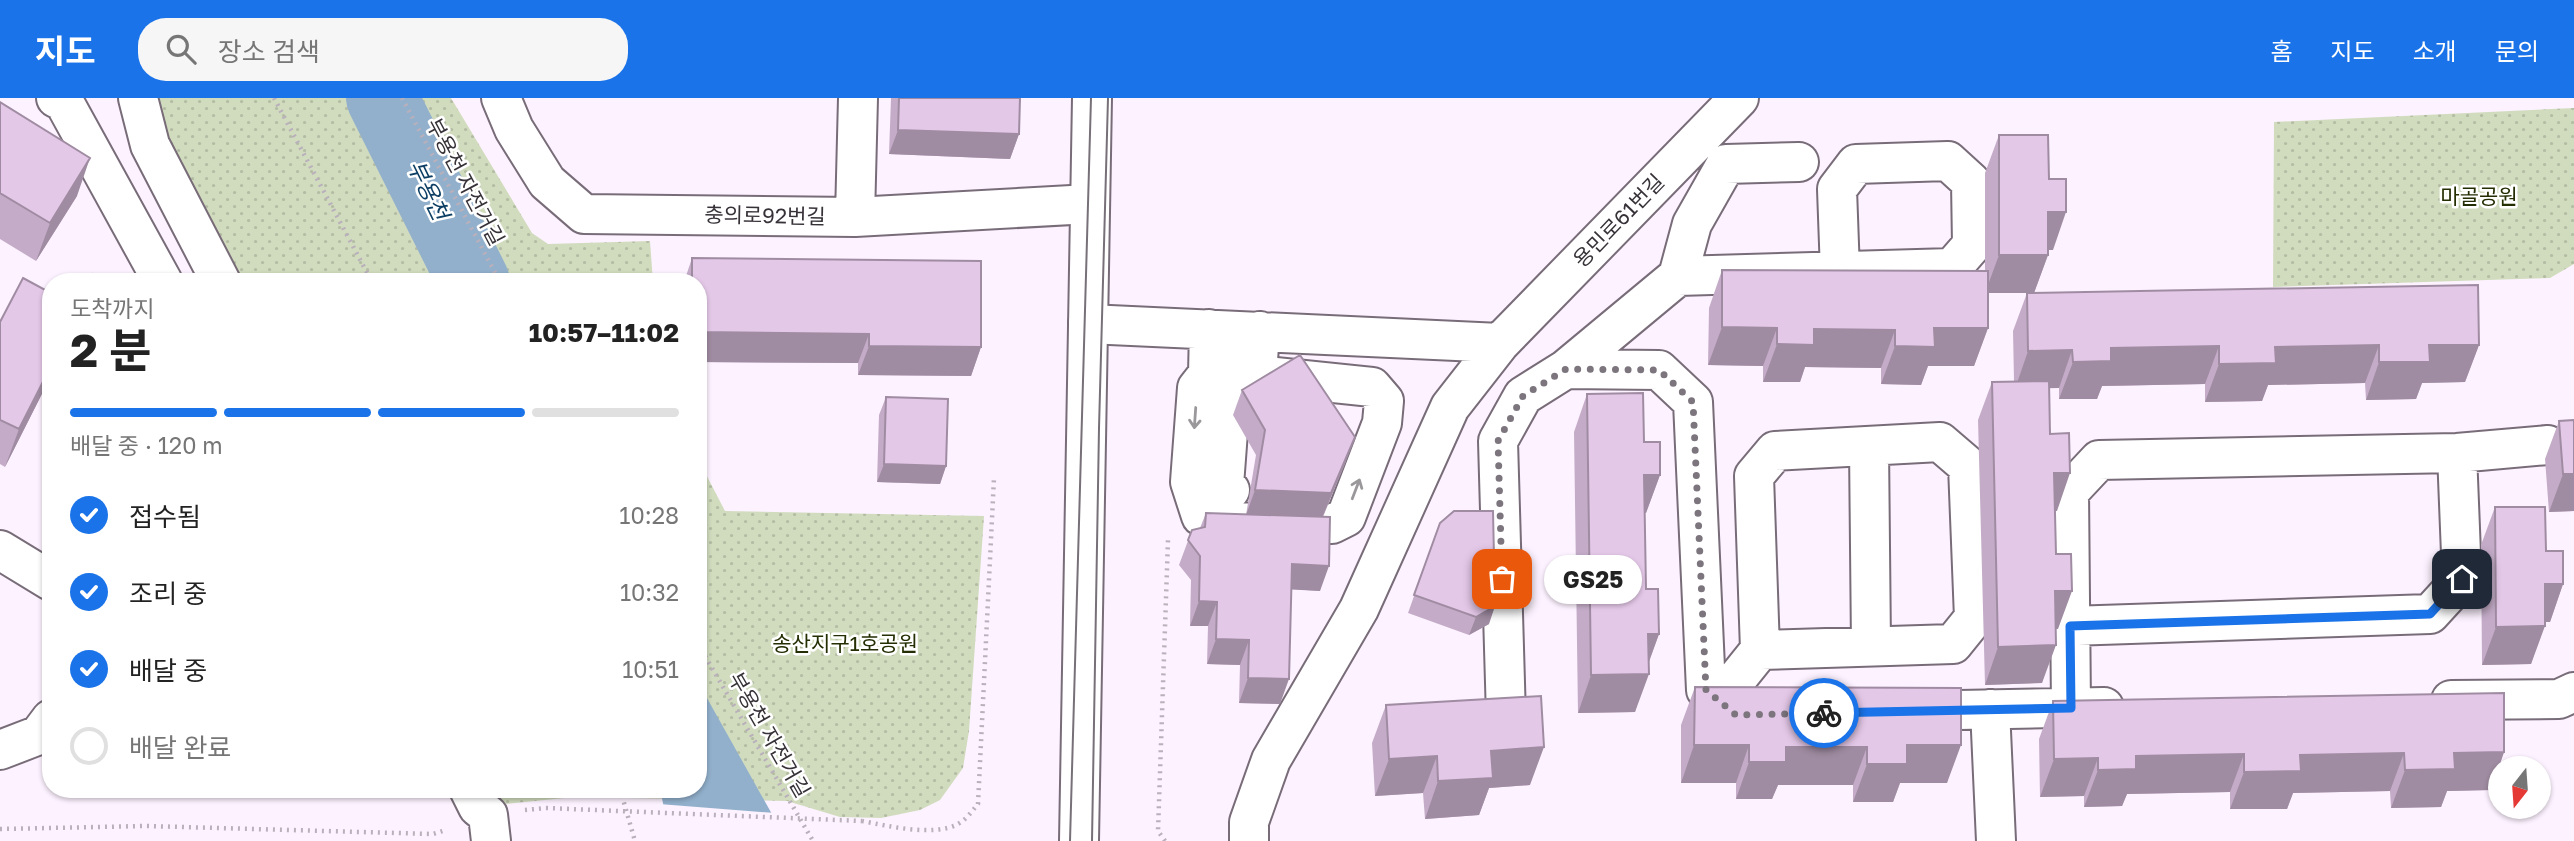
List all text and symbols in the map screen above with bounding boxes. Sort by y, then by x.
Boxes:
search box [138,18,628,81]
icon: search [162,30,200,68]
text: 지도 [35,31,96,70]
text: 장소 검색 [218,36,320,67]
text: 홈 [2270,36,2292,65]
text: 지도 [2330,36,2375,65]
text: 소개 [2413,36,2457,65]
text: 문의 [2495,36,2539,65]
street label: 부용천 자전거길 [421,114,509,250]
water label: 부용천 [402,155,454,225]
street label: 용민로61번길 [1567,168,1669,272]
park label: 마골공원 [2440,183,2518,209]
street label: 충의로92번길 [704,201,826,229]
text: 도착까지 [70,294,155,322]
text: 10:57–11:02 [529,317,679,348]
text: 2 분 [70,322,152,377]
one-way arrow [1188,406,1201,429]
text: 배달 중 · 120 m [70,431,223,459]
one-way arrow [1351,479,1364,501]
icon: check [70,496,108,534]
text: 접수됨 [129,501,201,532]
text: 10:28 [619,501,679,529]
pin [1472,549,1532,609]
pin [2432,549,2492,609]
callout: GS25 [1544,554,1642,603]
icon: bag [1483,560,1521,598]
icon: home [2443,560,2481,598]
text: GS25 [1563,565,1623,593]
icon: check [70,573,108,611]
text: 조리 중 [129,578,207,609]
text: 10:32 [620,578,679,606]
park label: 송산지구1호공원 [772,630,918,656]
icon: check [70,650,108,688]
text: 배달 중 [129,655,207,686]
text: 10:51 [622,655,679,683]
street label: 부용천 자전거길 [723,667,816,802]
courier [1789,678,1859,748]
icon: bike [1805,694,1843,732]
text: 배달 완료 [129,732,231,763]
north arrow [2488,756,2552,819]
map controls [2488,756,2551,819]

